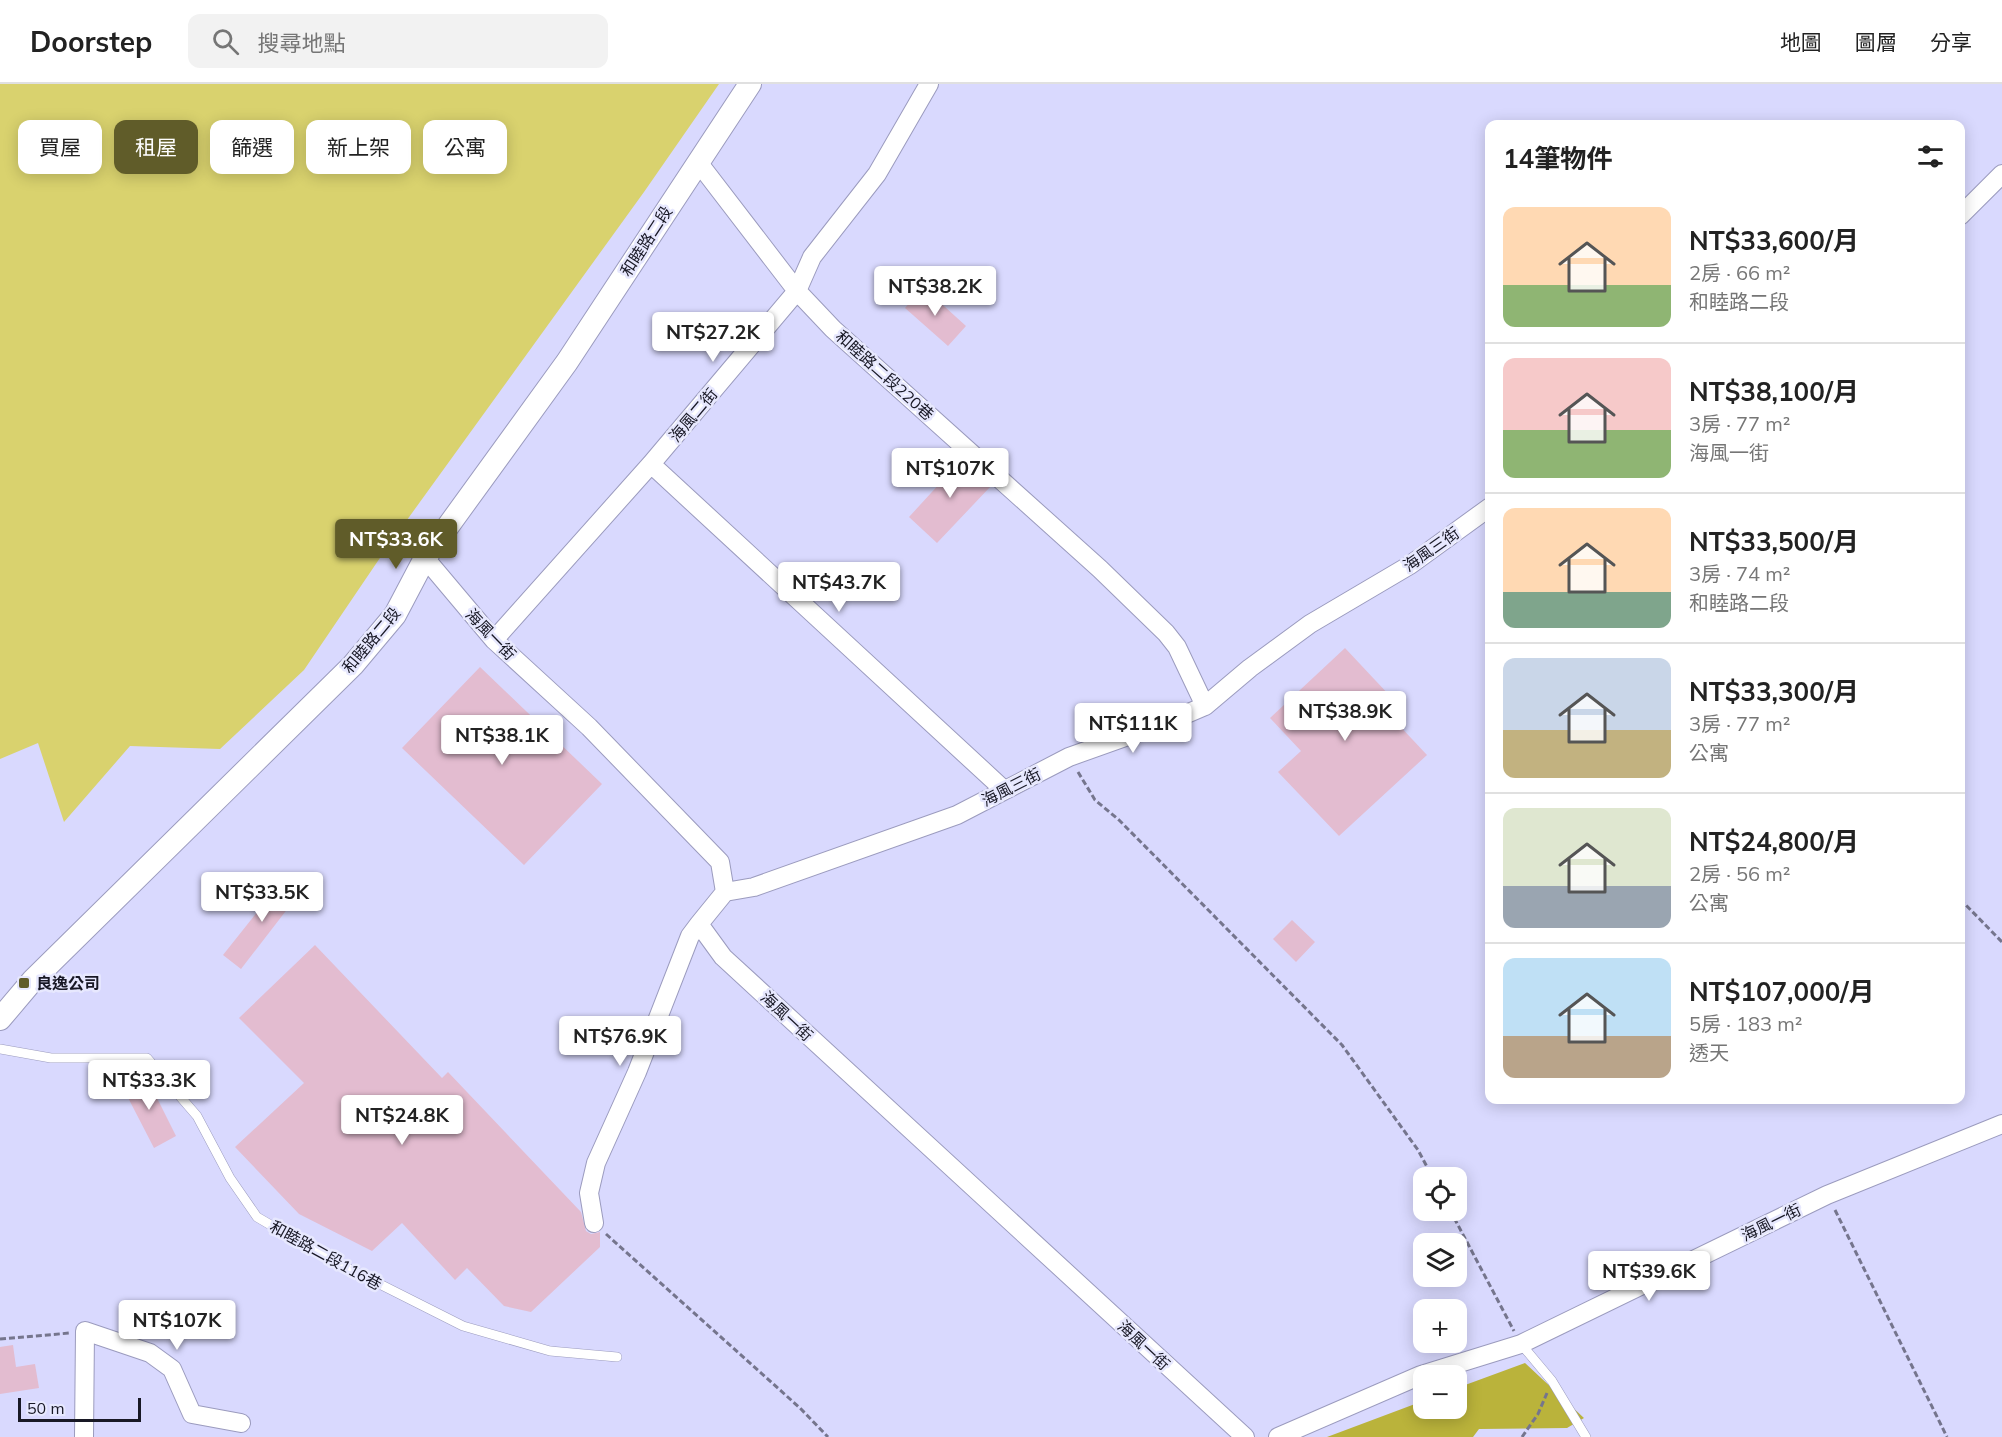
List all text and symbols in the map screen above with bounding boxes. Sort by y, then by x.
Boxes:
search box [188,14,608,68]
text: Doorstep [30,24,152,59]
icon: search [209,25,242,58]
text: 搜尋地點 [257,29,345,57]
text: 地圖 [1780,29,1822,55]
text: 圖層 [1855,29,1897,55]
text: 分享 [1930,29,1972,55]
chip: 買屋 [18,120,102,174]
chip: 租屋 [114,120,198,174]
chip: 篩選 [210,120,294,174]
chip: 新上架 [306,120,411,174]
chip: 公寓 [423,120,507,174]
icon: filters [1914,140,1947,173]
text: 14筆物件 [1503,142,1612,175]
street label: 和睦路二段 [616,202,676,280]
text: NT$33,600/月 [1689,224,1859,257]
icon: home [1551,231,1623,303]
text: 2房 · 66 m² [1689,260,1790,285]
pin: NT$38.2K [873,266,997,317]
text: NT$38.2K [888,273,982,298]
text: 和睦路二段 [1689,289,1789,314]
pin: NT$27.2K [651,312,775,363]
text: NT$27.2K [666,319,760,344]
street label: 和睦路二段220巷 [832,326,938,424]
text: NT$38,100/月 [1689,375,1859,408]
icon: home [1551,382,1623,454]
street label: 海風二街 [665,384,721,446]
text: 3房 · 77 m² [1689,411,1790,436]
text: 海風一街 [1689,440,1769,465]
pin: NT$107K [895,448,1005,499]
text: NT$107K [906,455,994,480]
pin: NT$33.6K [334,519,458,570]
street label: 海風三街 [1399,522,1463,576]
text: NT$33,500/月 [1689,525,1859,558]
text: NT$33.6K [349,526,443,551]
icon: home [1551,532,1623,604]
text: 3房 · 74 m² [1689,561,1790,586]
pin: NT$43.7K [777,562,901,613]
text: NT$43.7K [792,569,886,594]
text: 和睦路二段 [1689,590,1789,615]
street label: 和睦路二段 [338,603,404,677]
street label: 海風一街 [462,604,520,664]
text: NT$33,300/月 [1689,675,1859,708]
icon: home [1551,682,1623,754]
pin: NT$38.9K [1283,691,1407,742]
text: NT$38.9K [1298,698,1392,723]
pin: NT$111K [1078,703,1188,754]
text: NT$111K [1089,710,1177,735]
text: 3房 · 77 m² [1689,711,1790,736]
pin: NT$38.1K [440,715,564,766]
text: NT$38.1K [455,722,549,747]
text: 公寓 [1689,740,1729,765]
street label: 海風三街 [978,764,1044,810]
text: NT$24,800/月 [1689,825,1859,858]
icon: home [1551,832,1623,904]
text: 2房 · 56 m² [1689,861,1790,886]
pin: NT$33.5K [200,872,324,923]
text: NT$33.5K [215,879,309,904]
text: 公寓 [1689,890,1729,915]
place label: 良逸公司 [36,973,100,993]
text: NT$107,000/月 [1689,975,1875,1008]
marker: 良逸公司 [17,976,31,990]
icon: home [1551,982,1623,1054]
street label: 海風一街 [757,987,817,1045]
text: 5房 · 183 m² [1689,1011,1802,1036]
pin: NT$76.9K [558,1016,682,1067]
text: NT$76.9K [573,1023,667,1048]
text: 透天 [1689,1040,1729,1065]
pin: NT$33.3K [87,1060,211,1111]
text: NT$33.3K [102,1067,196,1092]
pin: NT$24.8K [340,1095,464,1146]
text: NT$24.8K [355,1102,449,1127]
map controls [1413,1167,1467,1419]
button: locate [1413,1167,1467,1221]
street label: 海風一街 [1738,1199,1804,1245]
street label: 和睦路二段116巷 [267,1216,385,1294]
button: layers [1413,1233,1467,1287]
pin: NT$39.6K [1587,1251,1711,1302]
text: NT$39.6K [1602,1258,1696,1283]
button: + [1413,1299,1467,1353]
pin: NT$107K [122,1300,232,1351]
text: NT$107K [133,1307,221,1332]
street label: 海風一街 [1114,1316,1174,1374]
button: − [1413,1365,1467,1419]
scale bar [18,1395,141,1422]
text: 50 m [27,1398,64,1418]

